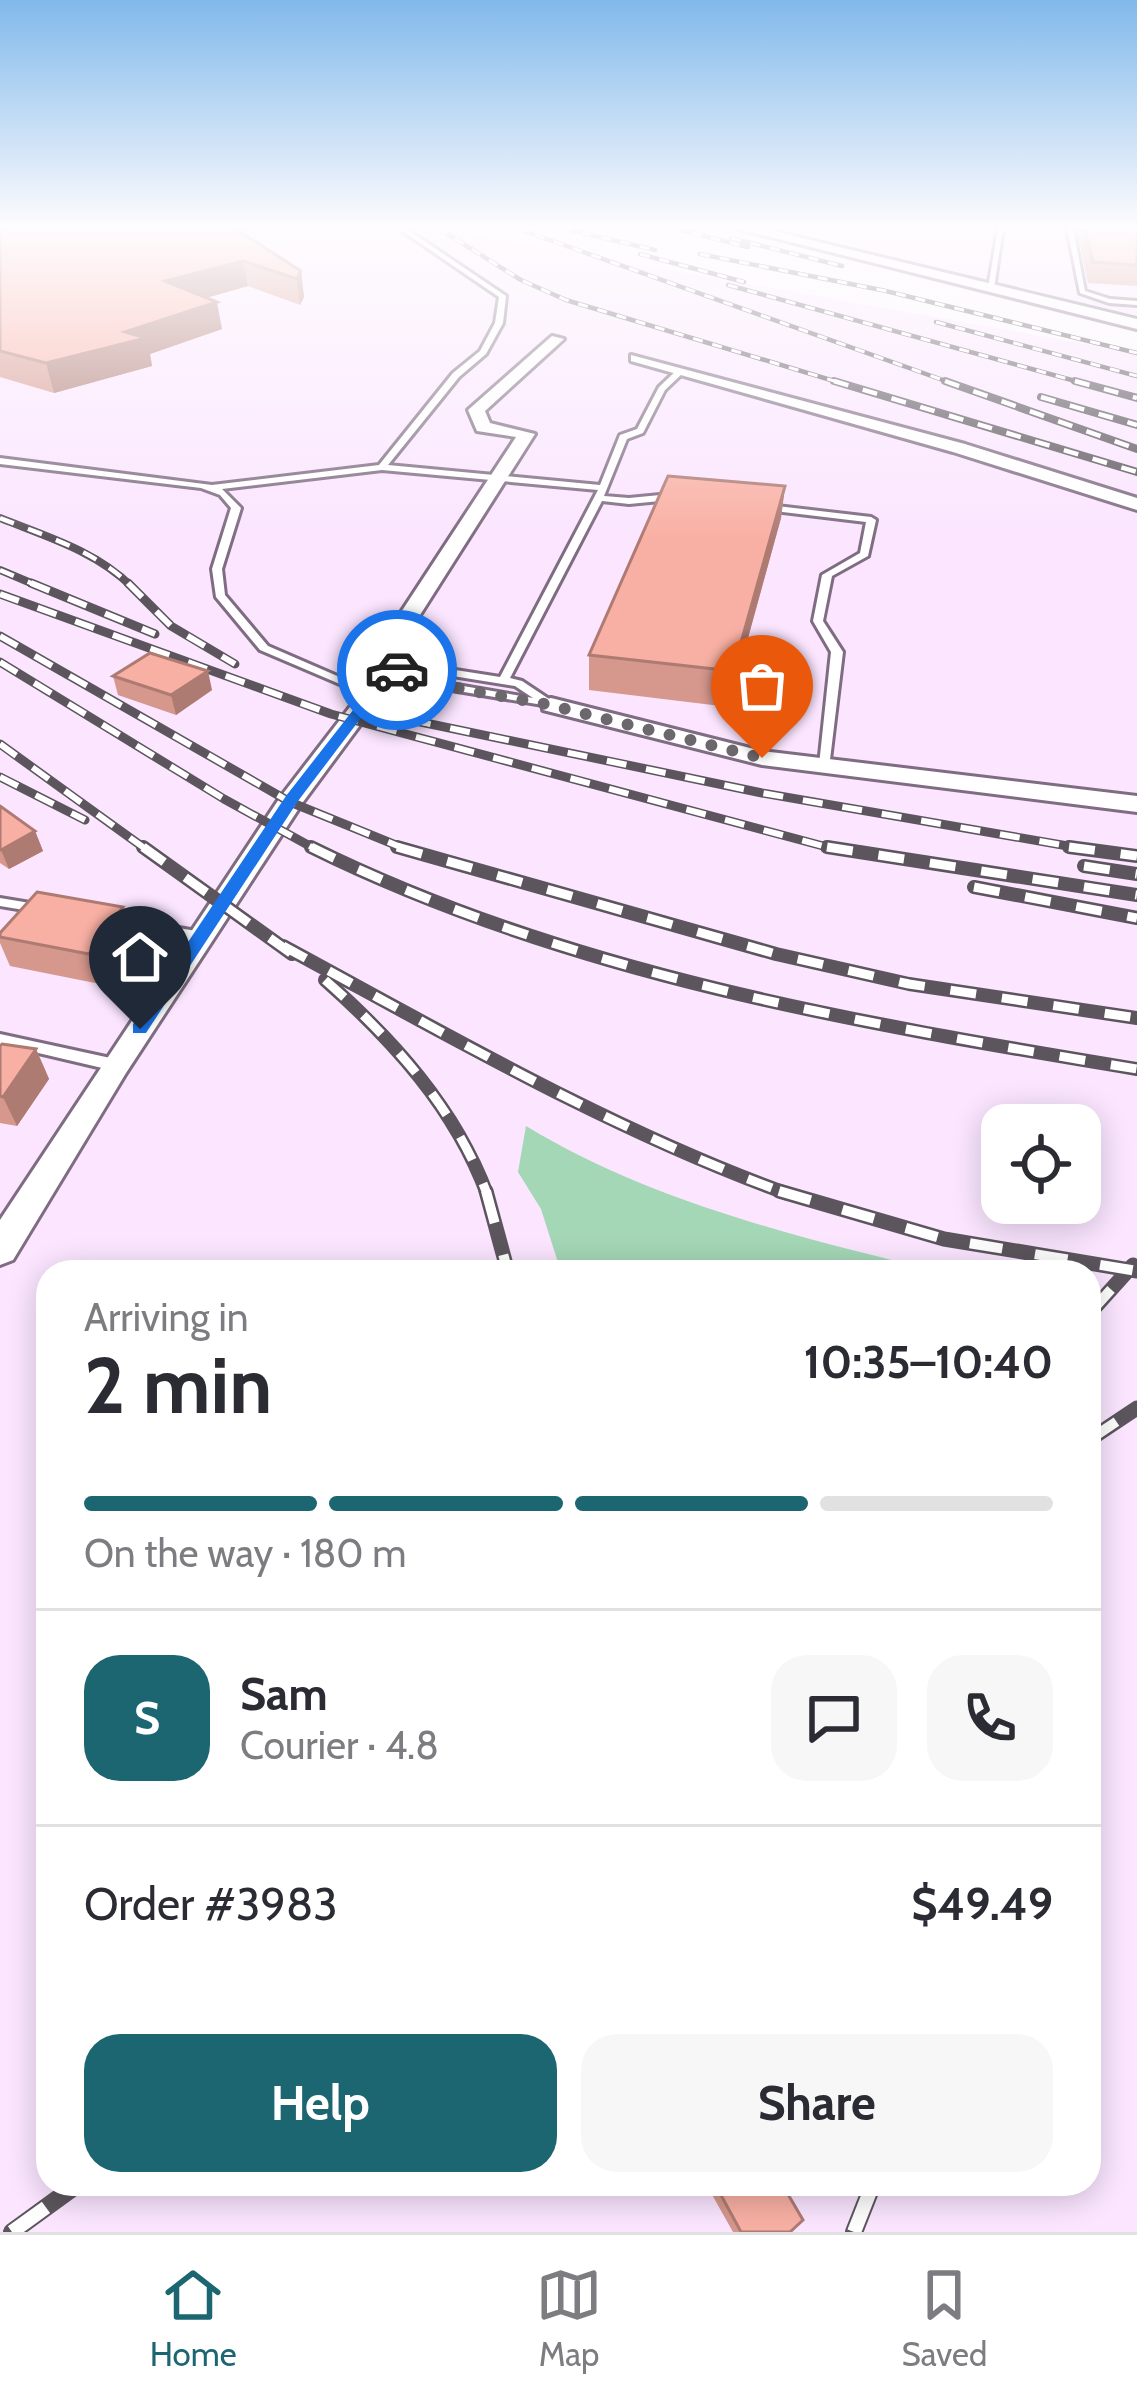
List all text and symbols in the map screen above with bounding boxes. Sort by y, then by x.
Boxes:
courier [337,610,457,730]
pin [711,635,813,758]
icon: car [364,637,430,703]
icon: bag [729,653,795,719]
pin [89,906,191,1029]
icon: home [107,924,173,990]
map controls [981,1104,1101,1224]
button: locate [981,1104,1101,1224]
text: Arriving in [84,1293,248,1341]
text: 10:35–10:40 [804,1335,1053,1389]
text: 2 min [84,1338,272,1433]
text: On the way · 180 m [84,1529,407,1577]
button: chat [771,1655,897,1781]
button: phone [927,1655,1053,1781]
text: Sam [240,1667,328,1721]
text: S [134,1691,160,1745]
text: Courier · 4.8 [240,1721,439,1769]
text: Order #3983 [84,1877,338,1931]
text: $49.49 [911,1877,1053,1931]
button: Help [84,2034,557,2172]
button: Share [581,2034,1053,2172]
tab: Home [150,2262,237,2374]
tab: Map [536,2262,602,2374]
tab: Saved [902,2262,987,2374]

